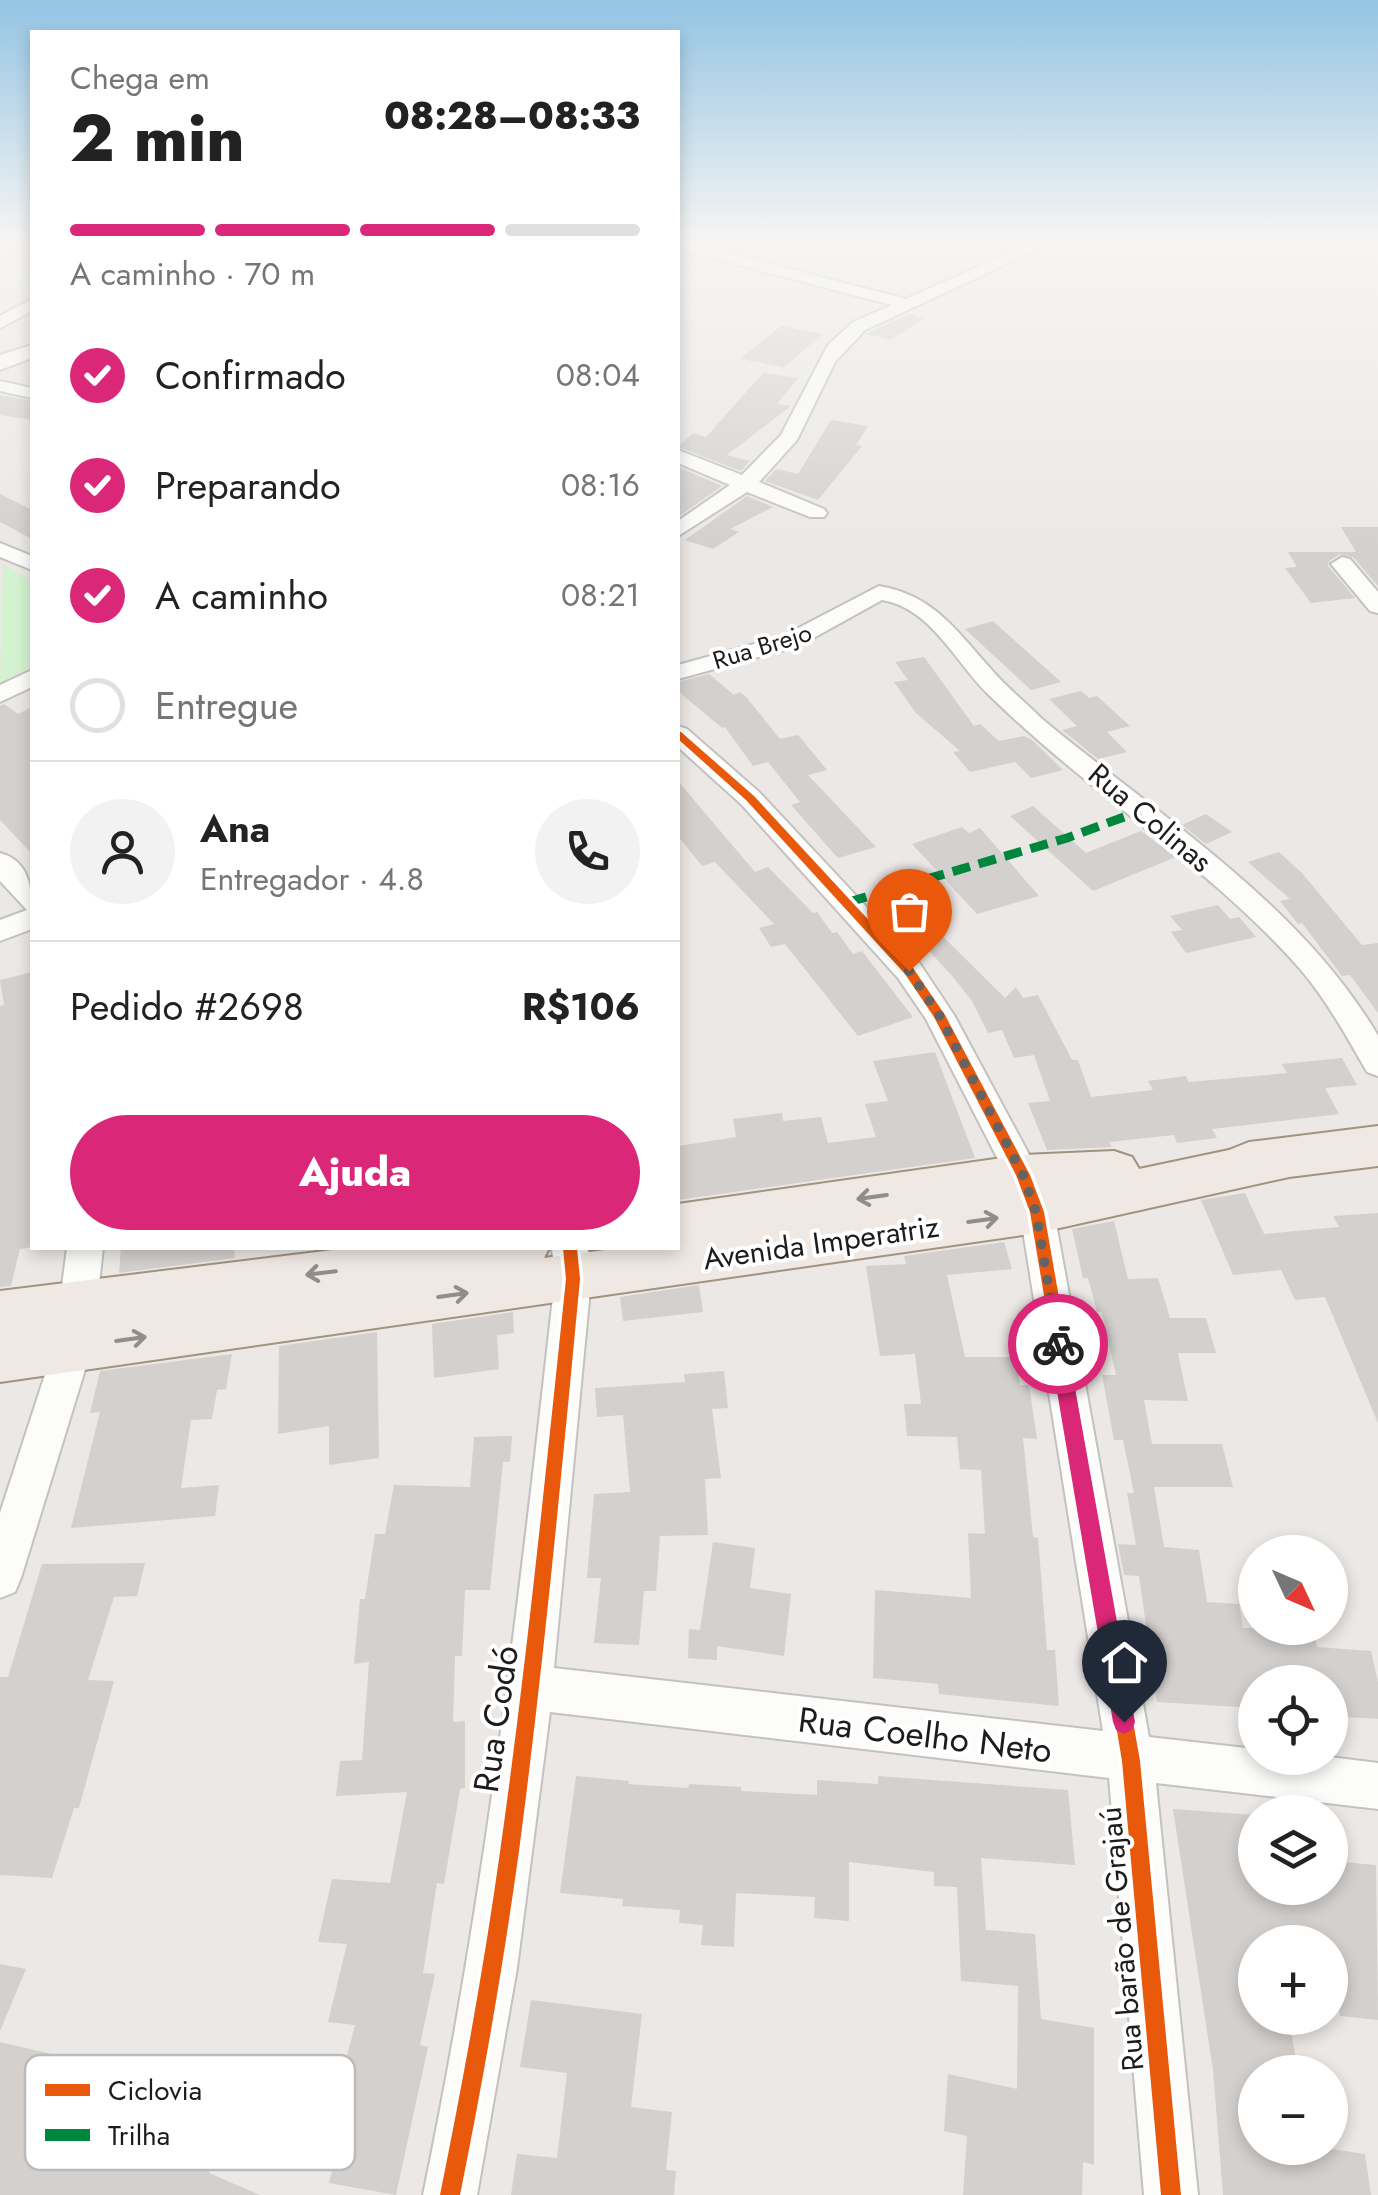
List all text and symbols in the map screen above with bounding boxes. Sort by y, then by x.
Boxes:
text: Chega em [70,55,210,101]
text: 08:28–08:33 [384,88,640,143]
text: 2 min [70,91,245,185]
text: A caminho · 70 m [70,251,315,297]
icon: check [70,348,125,403]
text: Confirmado [155,348,346,403]
text: 08:04 [556,352,640,398]
icon: check [70,458,125,513]
text: Preparando [155,458,341,513]
text: 08:16 [561,462,640,508]
icon: check [70,568,125,623]
text: A caminho [155,568,328,623]
text: 08:21 [561,572,640,618]
street label: Rua Brejo [708,614,816,678]
text: Entregue [155,678,298,733]
street label: Rua Colinas [1079,753,1222,882]
button: person [70,799,175,904]
button: phone [535,799,640,904]
text: Ana [200,801,270,856]
text: Entregador · 4.8 [200,856,424,902]
pin [867,869,952,972]
icon: bag [882,884,937,939]
text: Pedido #2698 [70,979,304,1034]
text: R$106 [522,979,640,1034]
button: Ajuda [70,1115,640,1230]
one-way arrow [857,1189,889,1207]
street label: Avenida Imperatriz [700,1205,942,1280]
one-way arrow [966,1211,999,1229]
one-way arrow [306,1264,338,1283]
one-way arrow [437,1286,469,1304]
courier [1008,1294,1108,1394]
icon: bike [1031,1317,1086,1372]
one-way arrow [115,1329,147,1347]
north arrow [1238,1535,1348,1645]
map controls [1238,1535,1348,2165]
pin [1082,1620,1167,1723]
icon: home [1097,1635,1152,1690]
street label: Rua Codó [461,1643,531,1795]
button: locate [1238,1665,1348,1775]
street label: Rua Coelho Neto [795,1695,1055,1775]
button: layers [1238,1795,1348,1905]
street label: Rua barão de Grajaú [1089,1805,1154,2073]
button: + [1238,1925,1348,2035]
legend [25,2055,355,2170]
button: − [1238,2055,1348,2165]
text: Ciclovia [108,2070,202,2111]
text: Trilha [108,2115,170,2156]

